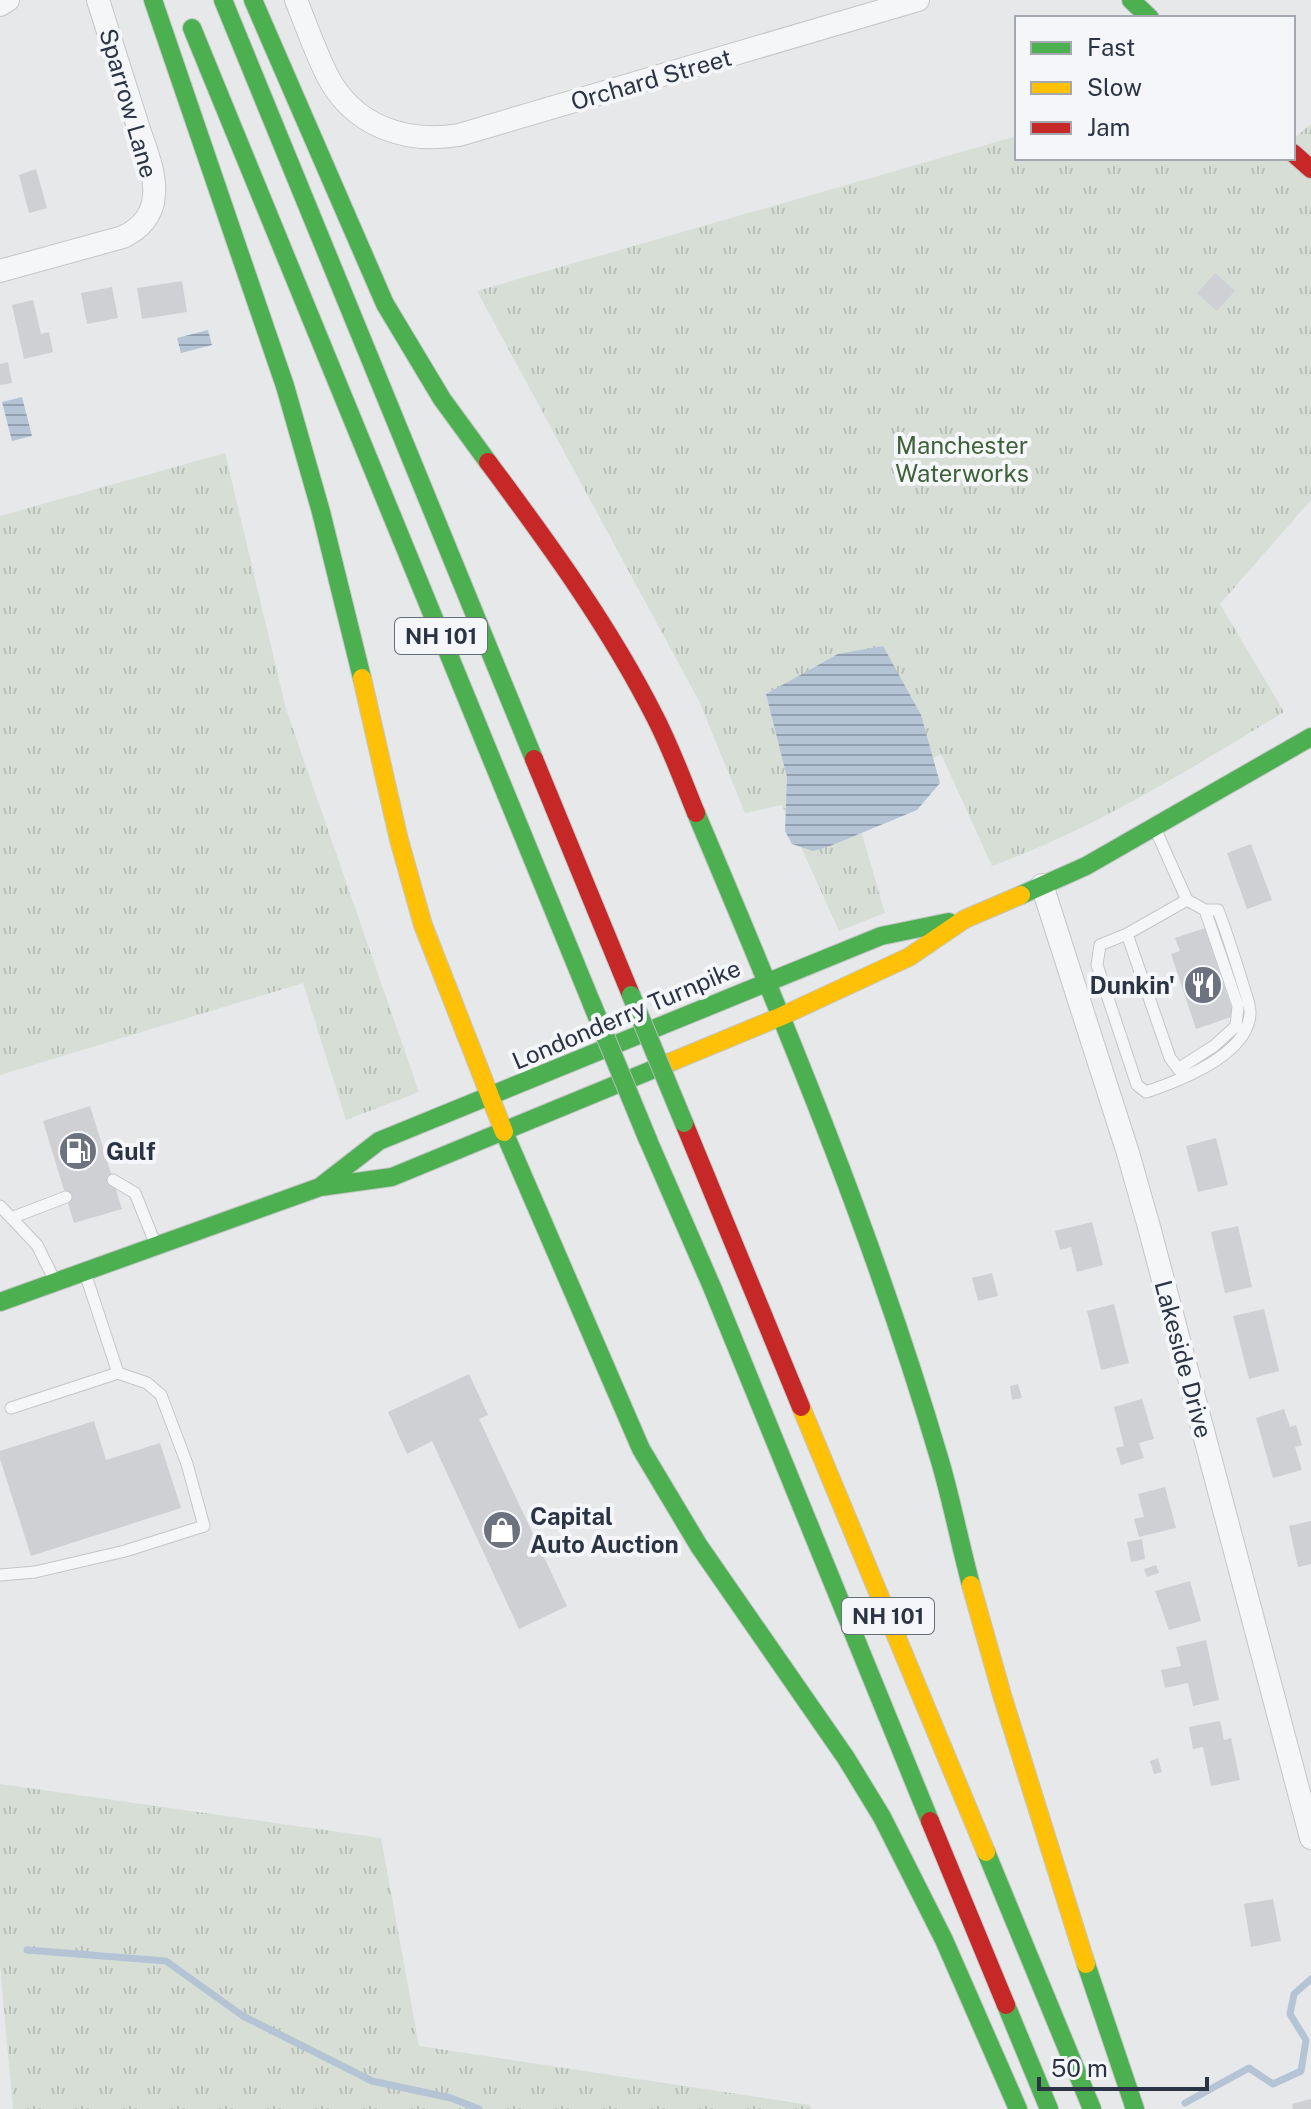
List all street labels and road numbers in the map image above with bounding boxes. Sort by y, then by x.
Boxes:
street label: Sparrow Lane [94,25,164,181]
street label: Orchard Street [567,43,735,115]
road number: NH 101 [395,618,487,654]
street label: Londonderry Turnpike [508,953,744,1075]
street label: Lakeside Drive [1149,1277,1219,1441]
road number: NH 101 [842,1598,934,1634]

